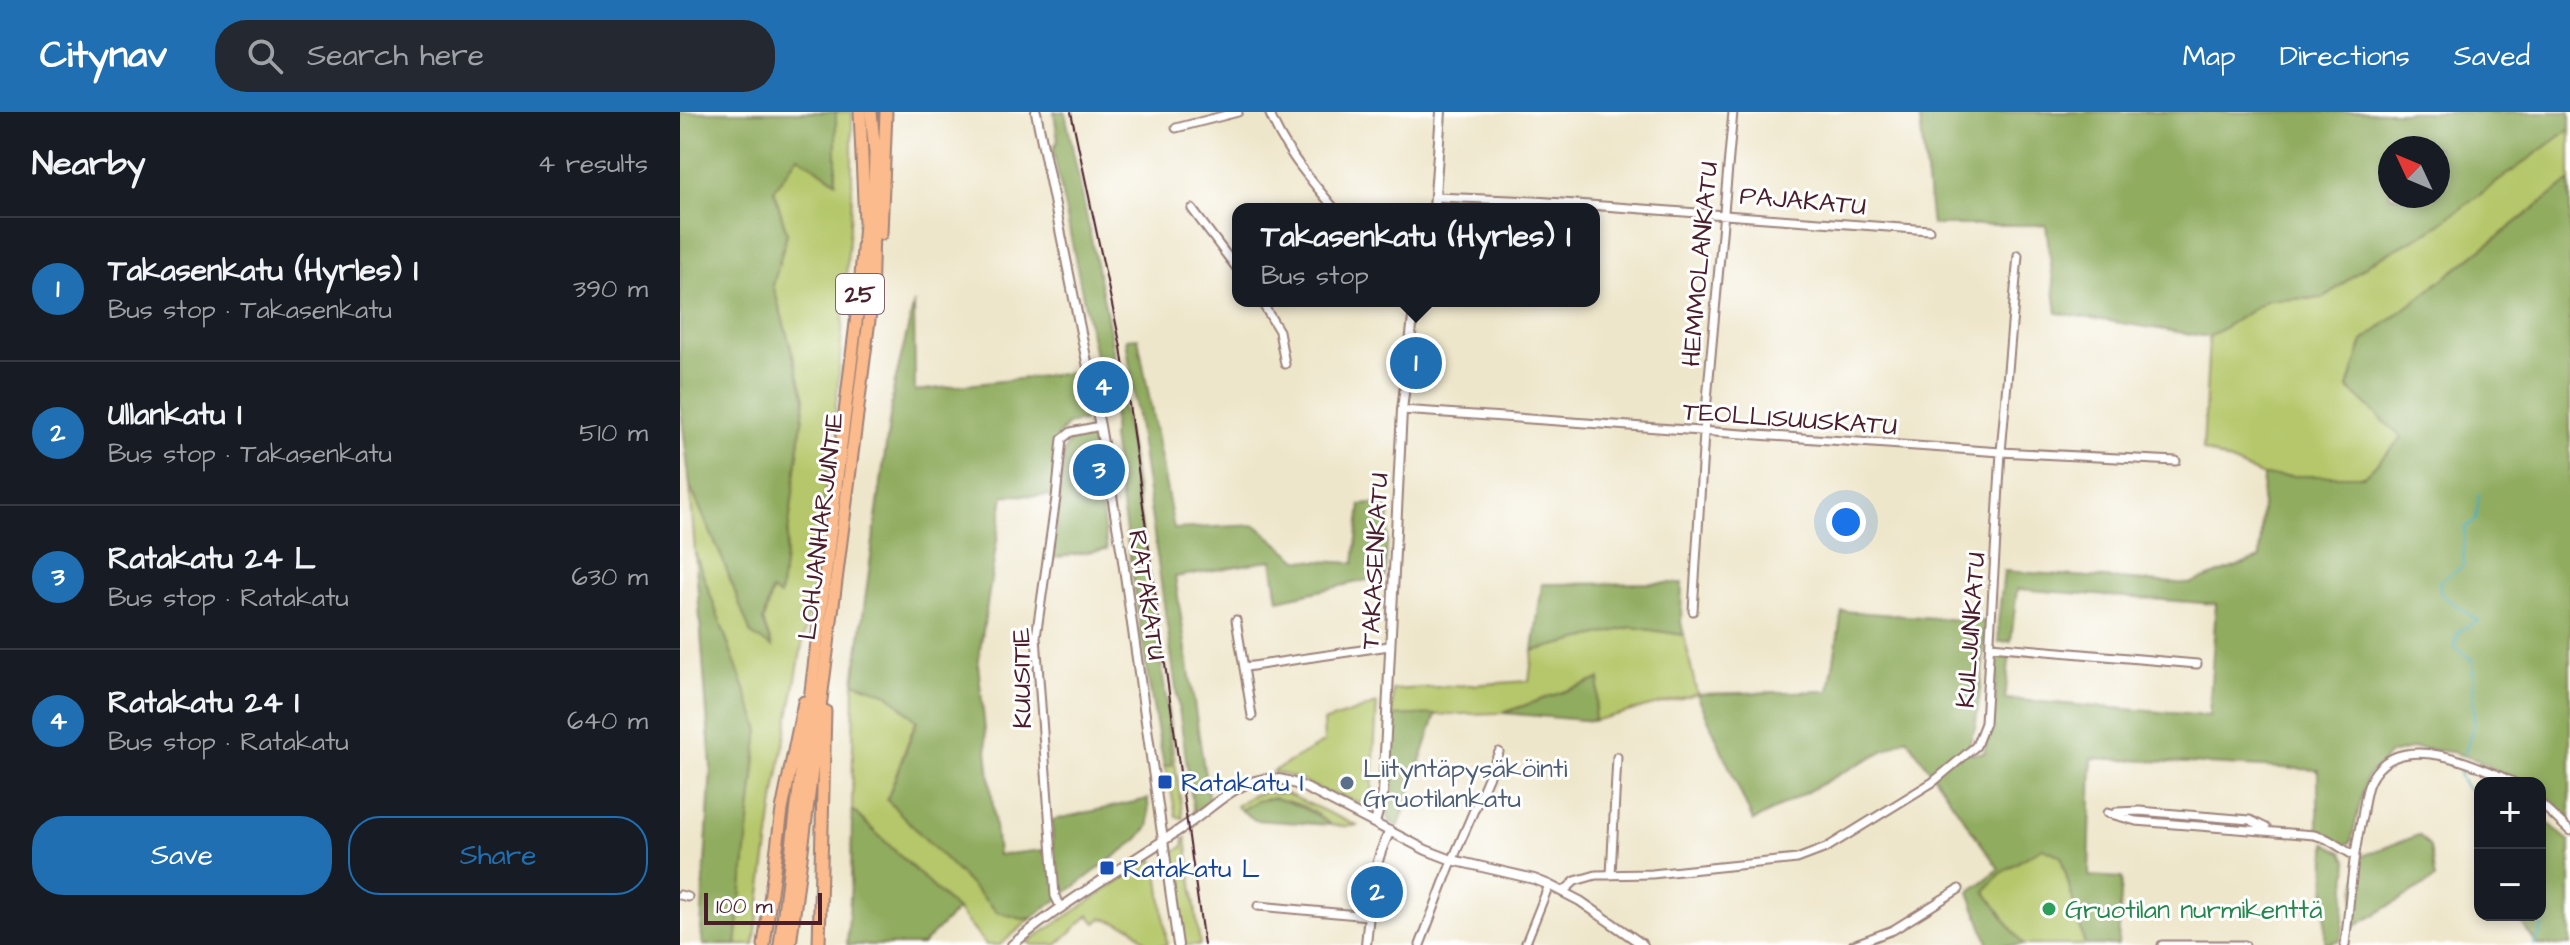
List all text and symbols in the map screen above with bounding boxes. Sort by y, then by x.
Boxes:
search box [215,20,775,92]
text: Citynav [40,30,167,82]
icon: search [243,34,287,78]
text: Search here [307,35,484,77]
text: Map [2183,37,2236,76]
text: Directions [2280,37,2410,76]
text: Saved [2454,37,2530,76]
north arrow [2378,136,2450,208]
text: Nearby [32,140,146,188]
text: 4 results [538,146,648,182]
street label: HEMMOLANKATU [1673,160,1727,368]
street label: PAJAKATU [1738,178,1868,224]
popup [1232,203,1600,307]
text: Takasenkatu (Hyrles) I [1261,216,1571,258]
text: Takasenkatu (Hyrles) I [108,250,418,292]
text: Bus stop [1261,258,1369,294]
text: 1 [56,271,60,307]
text: 390 m [573,271,648,307]
road number: 25 [836,274,884,314]
text: Bus stop · Takasenkatu [108,292,392,328]
pin: 1 [1390,333,1442,393]
pin: 4 [1077,357,1129,417]
text: Ullankatu I [108,394,242,436]
street label: TEOLLISUUSKATU [1682,394,1898,444]
street label: LOHJANHARJUNTIE [789,410,853,642]
text: 2 [51,415,65,451]
text: 510 m [579,415,648,451]
text: Bus stop · Takasenkatu [108,436,392,472]
pin: 3 [1073,440,1125,500]
street label: TAKASENKATU [1352,472,1398,650]
your location [1826,502,1866,542]
street label: RATAKATU [1119,528,1175,663]
text: Ratakatu 24 L [108,538,315,580]
street label: KULJUNKATU [1948,551,1994,709]
text: 3 [51,559,65,595]
text: 630 m [571,559,648,595]
text: Bus stop · Ratakatu [108,580,349,616]
street label: KUUSITIE [1003,627,1041,729]
text: Ratakatu 24 I [108,682,299,724]
text: 4 [49,703,67,739]
text: 640 m [567,703,648,739]
text: Bus stop · Ratakatu [108,724,349,760]
place label: Liityntäpysäköinti Gruotilankatu [1363,751,1567,817]
place label: Ratakatu I [1181,765,1304,801]
marker: Ratakatu I [1156,773,1174,791]
marker: Liityntäpysäköinti Gruotilankatu [1338,774,1356,792]
map controls [2474,777,2546,921]
button: + [2474,777,2546,849]
button: Save [32,816,332,895]
button: Share [348,816,648,895]
button: − [2474,849,2546,921]
place label: Ratakatu L [1123,851,1260,887]
marker: Ratakatu L [1098,859,1116,877]
pin: 2 [1351,862,1403,922]
scale bar [704,889,822,925]
text: 100 m [716,891,773,922]
place label: Gruotilan nurmikenttä [2065,892,2322,928]
marker: Gruotilan nurmikenttä [2040,900,2058,918]

